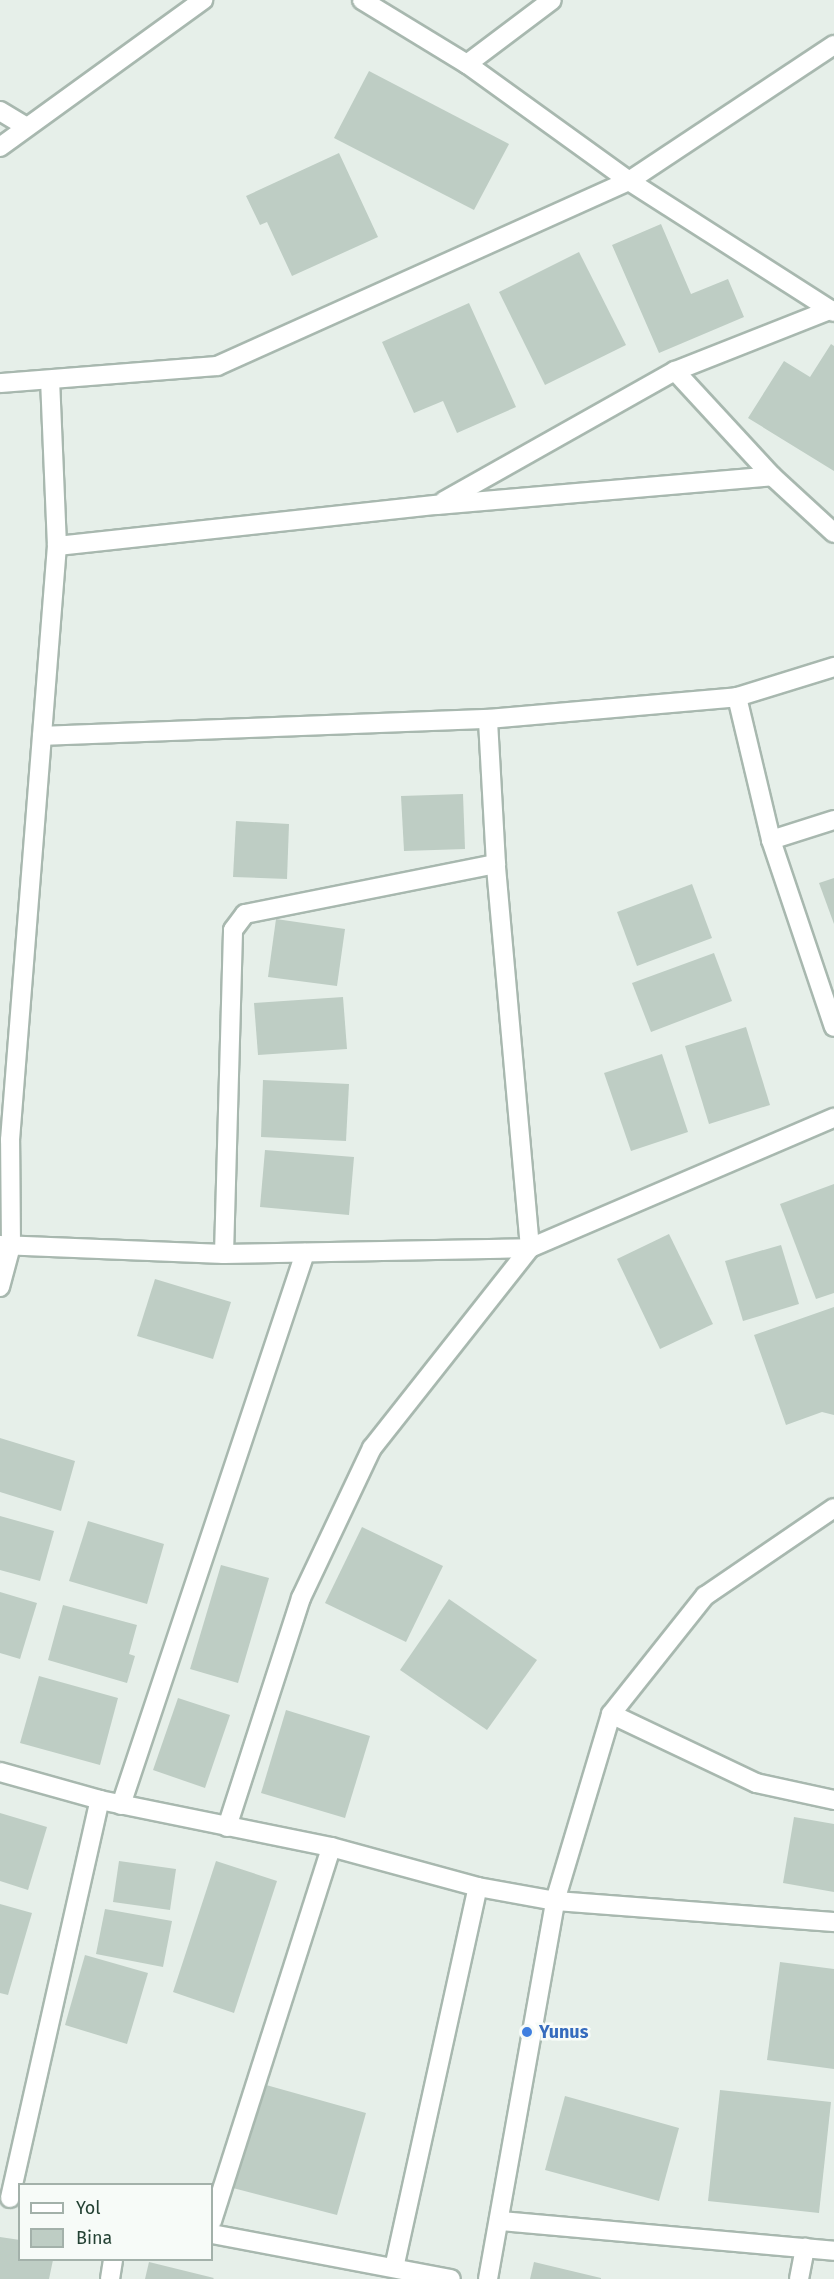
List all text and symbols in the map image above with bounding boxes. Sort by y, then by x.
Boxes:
place label: Yunus [539,2021,588,2043]
marker: Yunus [520,2025,534,2039]
legend [18,2183,213,2261]
text: Yol [76,2197,101,2219]
text: Bina [76,2227,112,2249]

